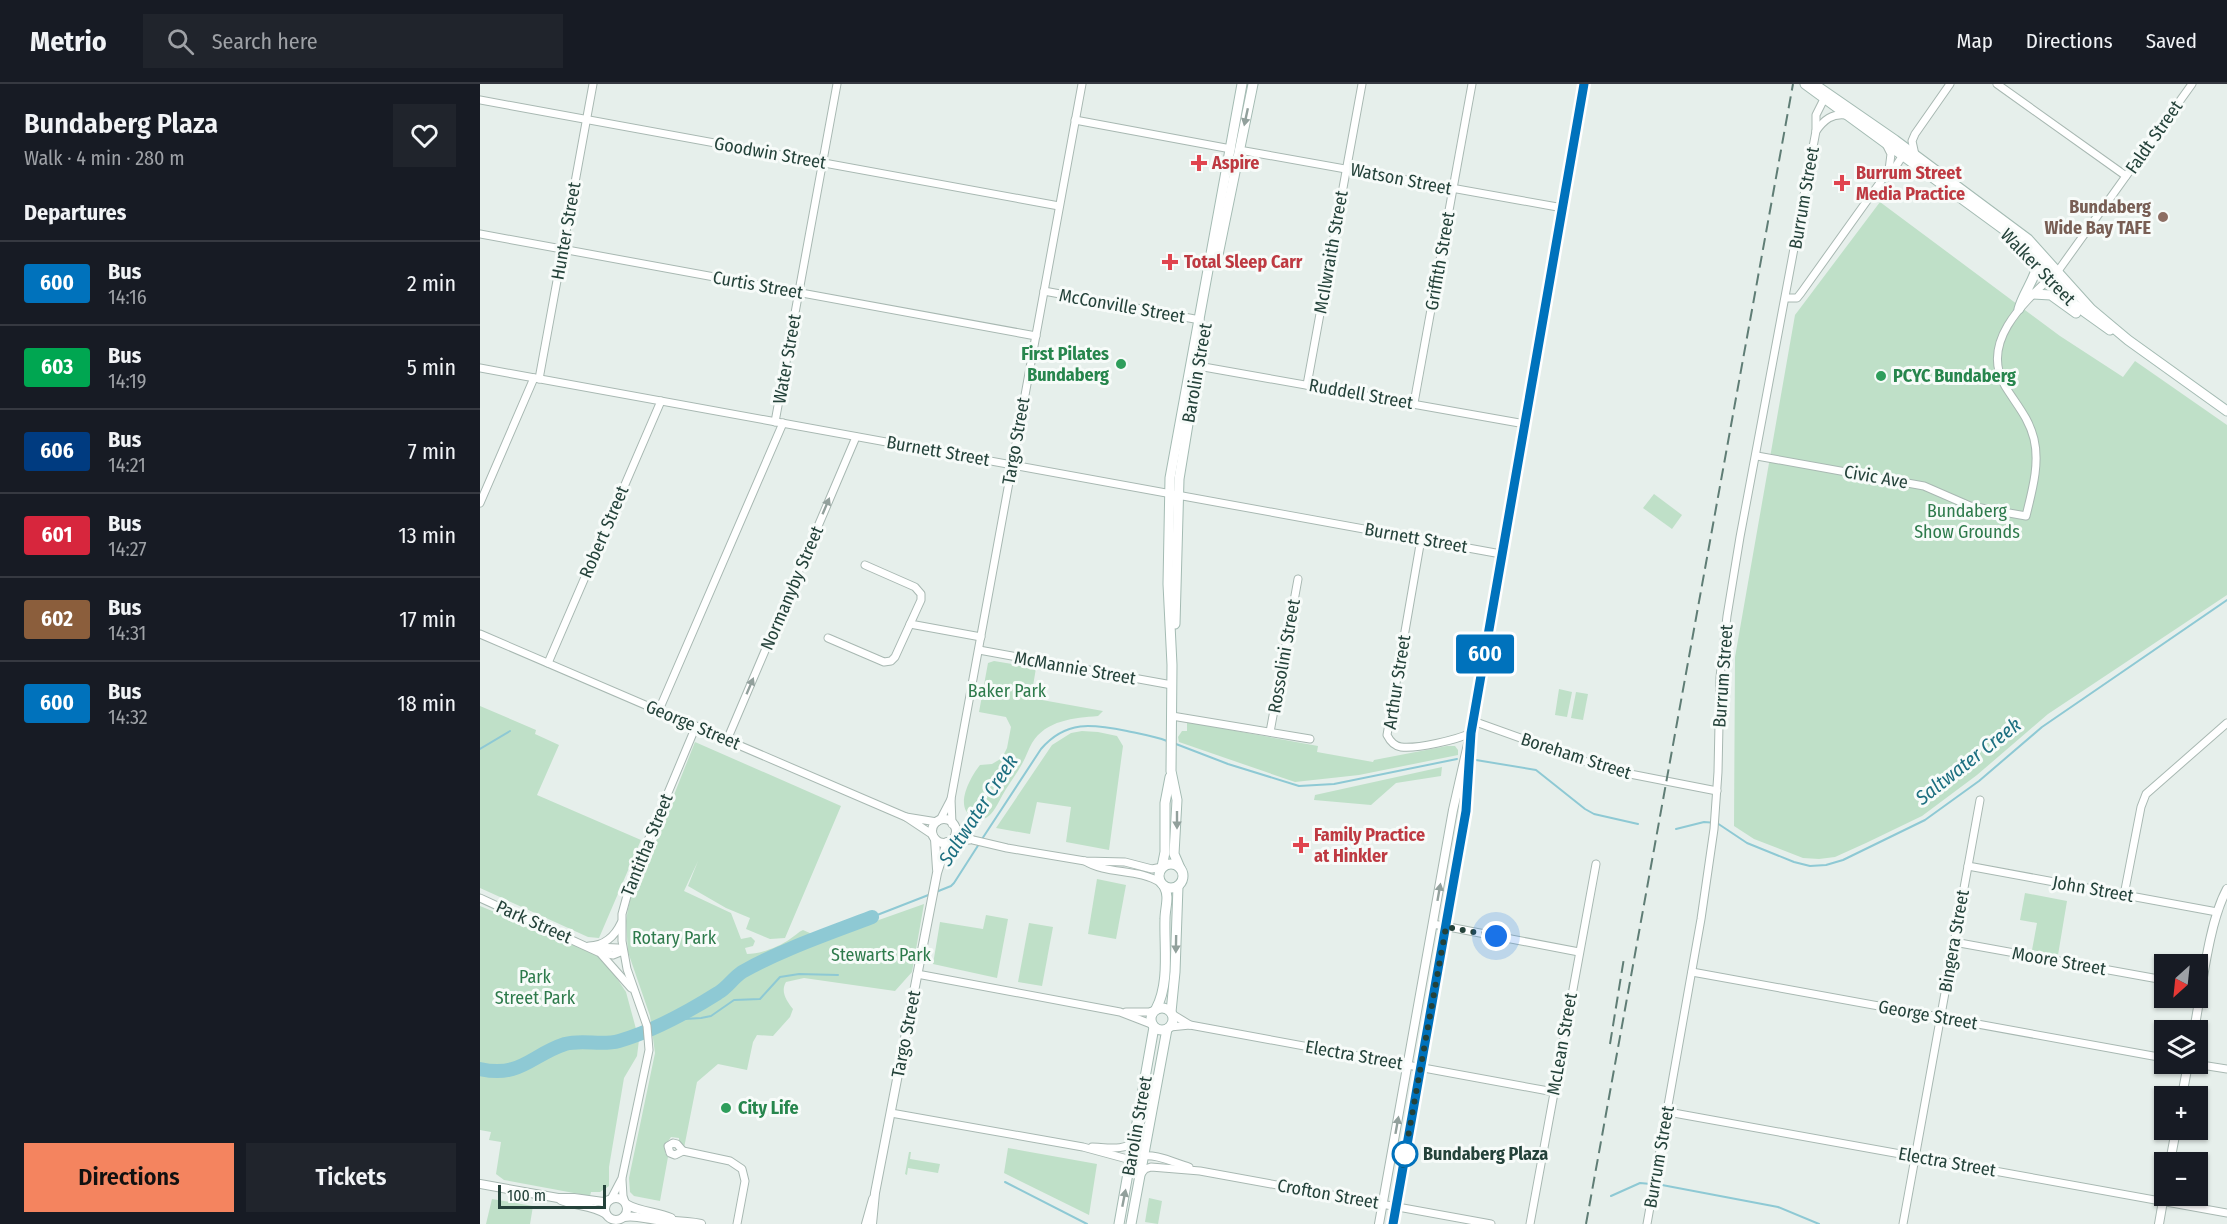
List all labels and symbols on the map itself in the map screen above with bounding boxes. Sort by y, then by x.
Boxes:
street label: Faldt Street [2121,96,2187,178]
one-way arrow [1241,108,1251,126]
street label: Goodwin Street [712,132,828,174]
street label: Burrum Street [1784,145,1824,251]
place label: Aspire [1211,152,1259,174]
marker: Aspire [1190,154,1208,172]
street label: Watson Street [1348,158,1454,200]
place label: Burrum Street Media Practice [1856,162,1965,205]
marker: Burrum Street Media Practice [1833,174,1851,192]
street label: Hunter Street [547,180,585,282]
street label: McIlwraith Street [1309,189,1353,315]
place label: Bundaberg Wide Bay TAFE [2045,196,2151,239]
street label: Griffith Street [1420,210,1460,312]
marker: Bundaberg Wide Bay TAFE [2156,210,2170,224]
street label: Walker Street [1996,224,2080,310]
place label: Total Sleep Carr [1184,251,1303,273]
marker: Total Sleep Carr [1161,253,1179,271]
street label: Curtis Street [711,266,805,304]
street label: McConville Street [1057,284,1187,328]
street label: Water Street [768,312,806,406]
street label: Barolin Street [1177,321,1217,425]
place label: First Pilates Bundaberg [1021,343,1109,386]
marker: First Pilates Bundaberg [1114,357,1128,371]
place label: PCYC Bundaberg [1893,365,2016,387]
marker: PCYC Bundaberg [1874,369,1888,383]
street label: Ruddell Street [1307,374,1415,414]
street label: Targo Street [997,395,1035,486]
street label: Burnett Street [885,431,991,471]
street label: Civic Ave [1842,461,1910,493]
street label: Robert Street [575,482,633,581]
one-way arrow [821,497,831,515]
park label: Bundaberg Show Grounds [1914,500,2020,543]
street label: Burnett Street [1363,518,1469,558]
street label: Normanyby Street [756,522,828,653]
street label: Rossolini Street [1263,597,1305,715]
street label: Burrum Street [1708,623,1738,728]
street label: Arthur Street [1379,633,1415,731]
line badge: 600 [1450,634,1520,674]
street label: McMannie Street [1013,646,1138,690]
one-way arrow [746,677,755,695]
park label: Baker Park [968,680,1047,702]
street label: George Street [643,695,744,755]
water label: Saltwater Creek [1910,712,2026,810]
street label: Boreham Street [1518,728,1634,784]
water label: Saltwater Creek [933,750,1023,871]
street label: Tantitha Street [616,790,678,900]
one-way arrow [1172,810,1182,829]
place label: Family Practice at Hinkler [1314,824,1425,867]
marker: Family Practice at Hinkler [1292,836,1310,854]
street label: John Street [2051,871,2135,907]
one-way arrow [1435,882,1444,901]
street label: Bingera Street [1934,888,1974,994]
street label: Park Street [493,896,575,948]
your location [1481,921,1511,951]
park label: Rotary Park [632,927,717,949]
one-way arrow [1171,934,1180,953]
street label: Moore Street [2010,942,2108,980]
park label: Stewarts Park [831,944,932,966]
north arrow [2154,954,2208,1008]
park label: Park Street Park [495,966,576,1009]
street label: Targo Street [887,988,925,1079]
street label: McLean Street [1542,991,1582,1097]
street label: George Street [1877,995,1979,1035]
street label: Electra Street [1304,1036,1405,1074]
street label: Barolin Street [1117,1074,1157,1178]
place label: City Life [738,1097,799,1119]
marker: City Life [719,1101,733,1115]
street label: Burrum Street [1639,1104,1679,1210]
one-way arrow [1393,1116,1402,1135]
marker: Bundaberg Plaza [1392,1141,1418,1167]
place label: Bundaberg Plaza [1423,1143,1548,1165]
street label: Electra Street [1897,1143,1998,1181]
street label: Crofton Street [1276,1174,1381,1214]
scale bar [498,1182,606,1210]
one-way arrow [1120,1189,1129,1208]

